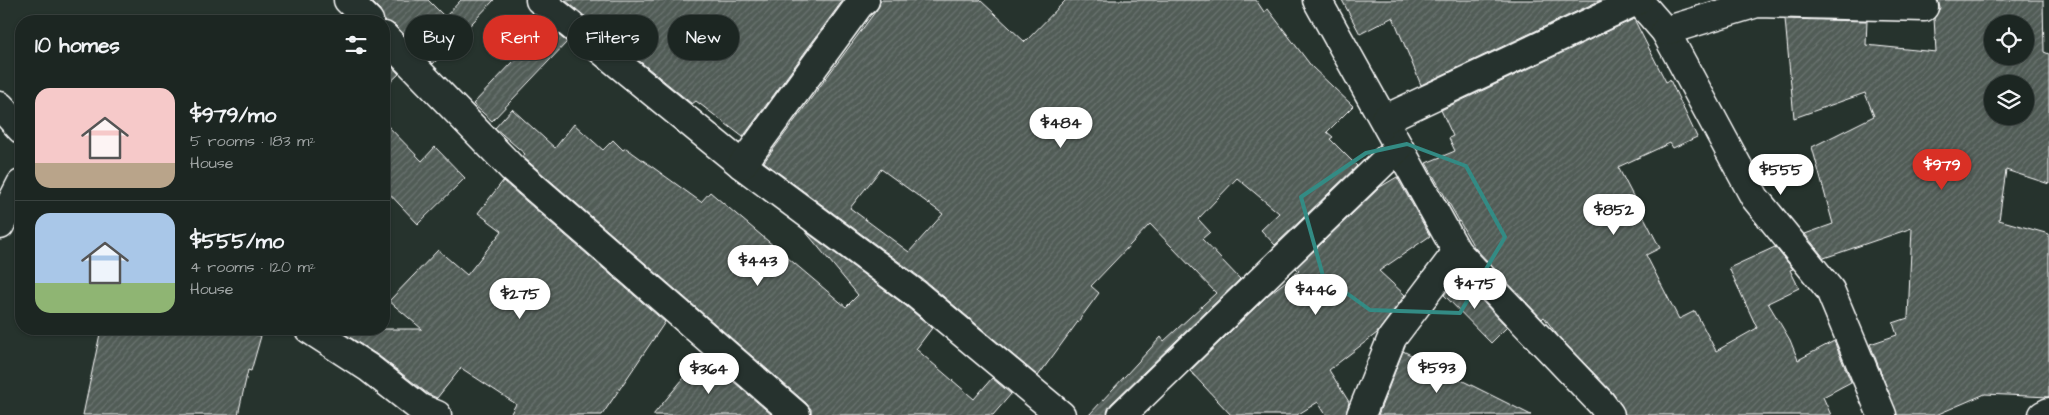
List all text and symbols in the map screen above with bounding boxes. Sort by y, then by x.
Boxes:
chip: Buy [405,15,473,60]
chip: Rent [483,15,558,60]
chip: Filters [568,15,658,60]
chip: New [668,15,739,60]
map controls [1984,15,2034,125]
button: locate [1984,15,2034,65]
text: 10 homes [35,31,120,60]
icon: filters [342,31,370,59]
button: layers [1984,75,2034,125]
text: $979/mo [190,101,276,130]
pin: $484 [1031,106,1091,149]
icon: home [75,108,135,168]
text: $484 [1040,112,1082,134]
text: 5 rooms · 183 m² [190,130,316,152]
pin: $979 [1912,148,1972,191]
text: House [190,152,234,174]
pin: $555 [1751,154,1811,196]
text: $979 [1924,154,1960,176]
text: $555 [1760,159,1802,181]
pin: $852 [1584,194,1644,236]
text: $852 [1594,199,1634,221]
text: $555/mo [190,227,284,256]
icon: home [75,233,135,293]
pin: $443 [728,244,788,287]
text: $443 [739,250,777,272]
text: 4 rooms · 120 m² [190,256,316,278]
pin: $475 [1445,268,1505,310]
text: $475 [1455,273,1495,295]
pin: $446 [1286,274,1346,316]
text: House [190,278,234,300]
pin: $275 [490,278,550,320]
text: $446 [1296,279,1336,301]
text: $275 [500,283,540,305]
pin: $364 [679,352,739,395]
pin: $593 [1407,352,1467,394]
text: $593 [1418,357,1456,379]
text: $364 [690,358,728,380]

